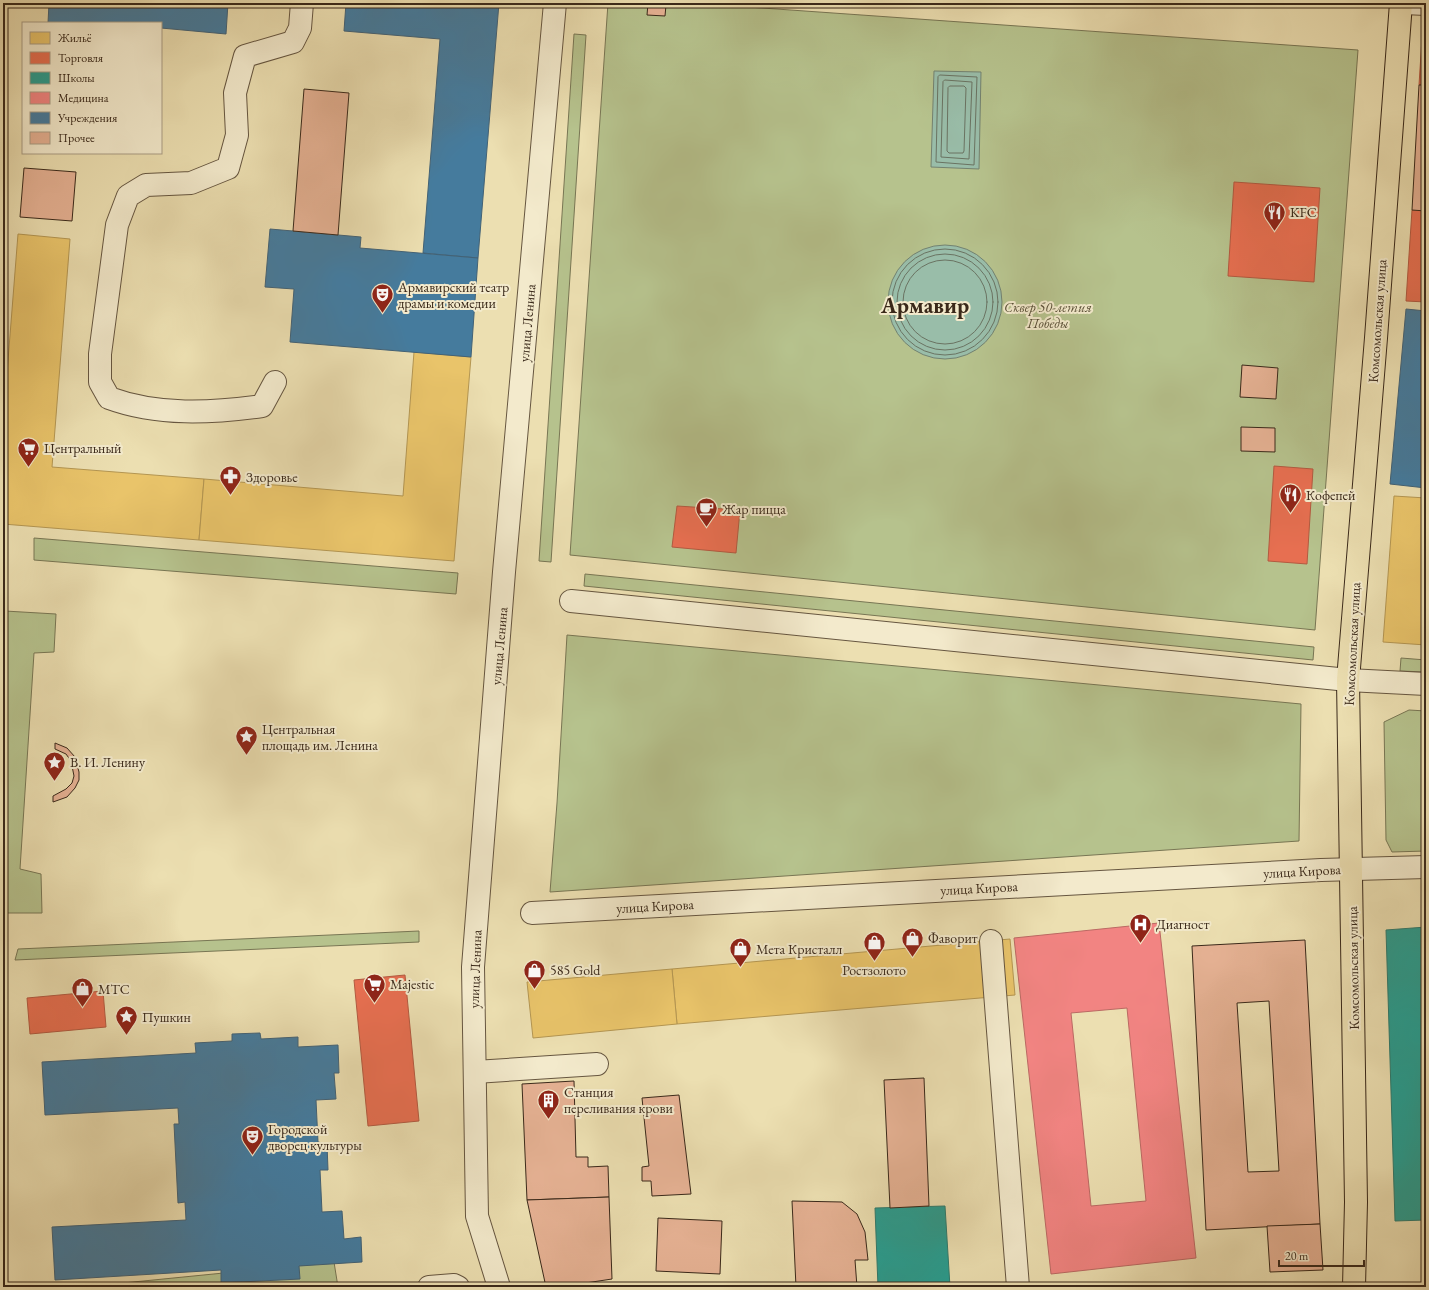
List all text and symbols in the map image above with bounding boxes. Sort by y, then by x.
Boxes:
legend [22,22,162,154]
text: Жильё [57,30,92,46]
text: Торговля [58,50,104,66]
text: Школы [58,70,95,86]
text: Медицина [58,90,109,106]
text: Учреждения [57,110,118,126]
text: Прочее [58,130,95,146]
restaurant icon: KFC [1261,199,1287,232]
place label: KFC [1290,203,1317,221]
street label: Комсомольская улица [1364,258,1390,383]
place label: Армавирский театр драмы и комедии [397,278,509,312]
theatre icon: Армавирский театр драмы и комедии [370,282,396,315]
street label: улица Ленина [515,283,539,363]
district label: Армавир [880,291,969,320]
park label: Сквер 50-летия Победы [1004,298,1092,332]
supermarket icon: Центральный [15,435,41,468]
place label: Центральный [44,439,122,457]
pharmacy icon: Здоровье [218,464,244,497]
place label: Здоровье [246,468,298,486]
restaurant icon: Кофепей [1278,482,1304,515]
place label: Кофепей [1306,486,1356,504]
cafe icon: Жар пицца [693,496,719,529]
place label: Жар пицца [721,500,786,518]
street label: Комсомольская улица [1340,581,1364,706]
street label: улица Ленина [487,606,511,686]
place label: Центральная площадь им. Ленина [262,720,378,754]
place icon: Центральная площадь им. Ленина [233,724,259,757]
place icon: В. И. Ленину [42,749,68,782]
place label: В. И. Ленину [70,753,146,771]
street label: улица Кирова [1263,860,1342,882]
street label: улица Кирова [940,877,1019,899]
street label: улица Кирова [616,895,695,917]
street label: Комсомольская улица [1343,906,1363,1030]
hospital icon: Диагност [1128,911,1154,944]
place label: Диагност [1156,915,1210,933]
shop icon: Фаворит [899,925,925,958]
street label: улица Ленина [465,929,485,1009]
shop icon: Ростзолото [861,929,887,962]
place label: Фаворит [928,929,978,947]
shop icon: Мета Кристалл [728,936,754,969]
place label: Мета Кристалл [756,940,843,958]
shop icon: 585 Gold [521,957,547,990]
place label: 585 Gold [550,961,601,979]
place label: Ростзолото [842,961,906,979]
supermarket icon: Majestic [362,971,388,1004]
place label: Majestic [390,975,435,993]
shop icon: МТС [69,976,95,1009]
place label: МТС [98,980,130,998]
place icon: Пушкин [114,1004,140,1037]
place label: Пушкин [142,1008,191,1026]
place label: Cтанция переливания крови [564,1083,673,1117]
building icon: Cтанция переливания крови [536,1087,562,1120]
place label: Городской дворец культуры [268,1120,362,1154]
theatre icon: Городской дворец культуры [239,1124,265,1157]
scale bar [1279,1242,1364,1268]
text: 20 m [1285,1248,1309,1264]

